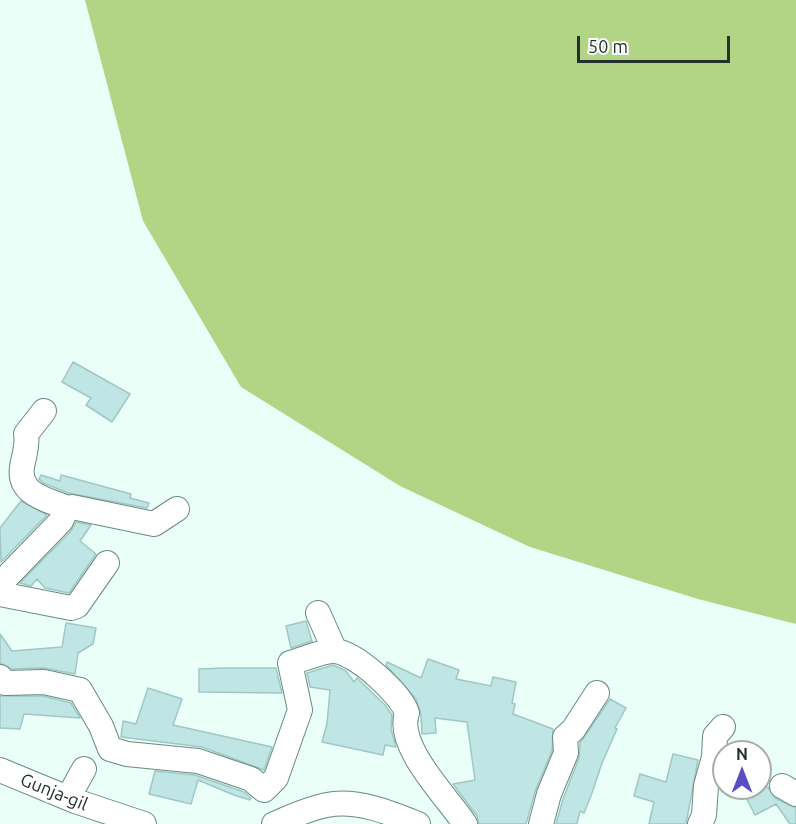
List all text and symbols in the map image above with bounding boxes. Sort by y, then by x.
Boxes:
scale bar [580,24,733,62]
text: 50 m [588,36,628,56]
north arrow [712,740,772,800]
text: N [736,745,748,763]
street label: Gunja-gil [17,769,91,815]

